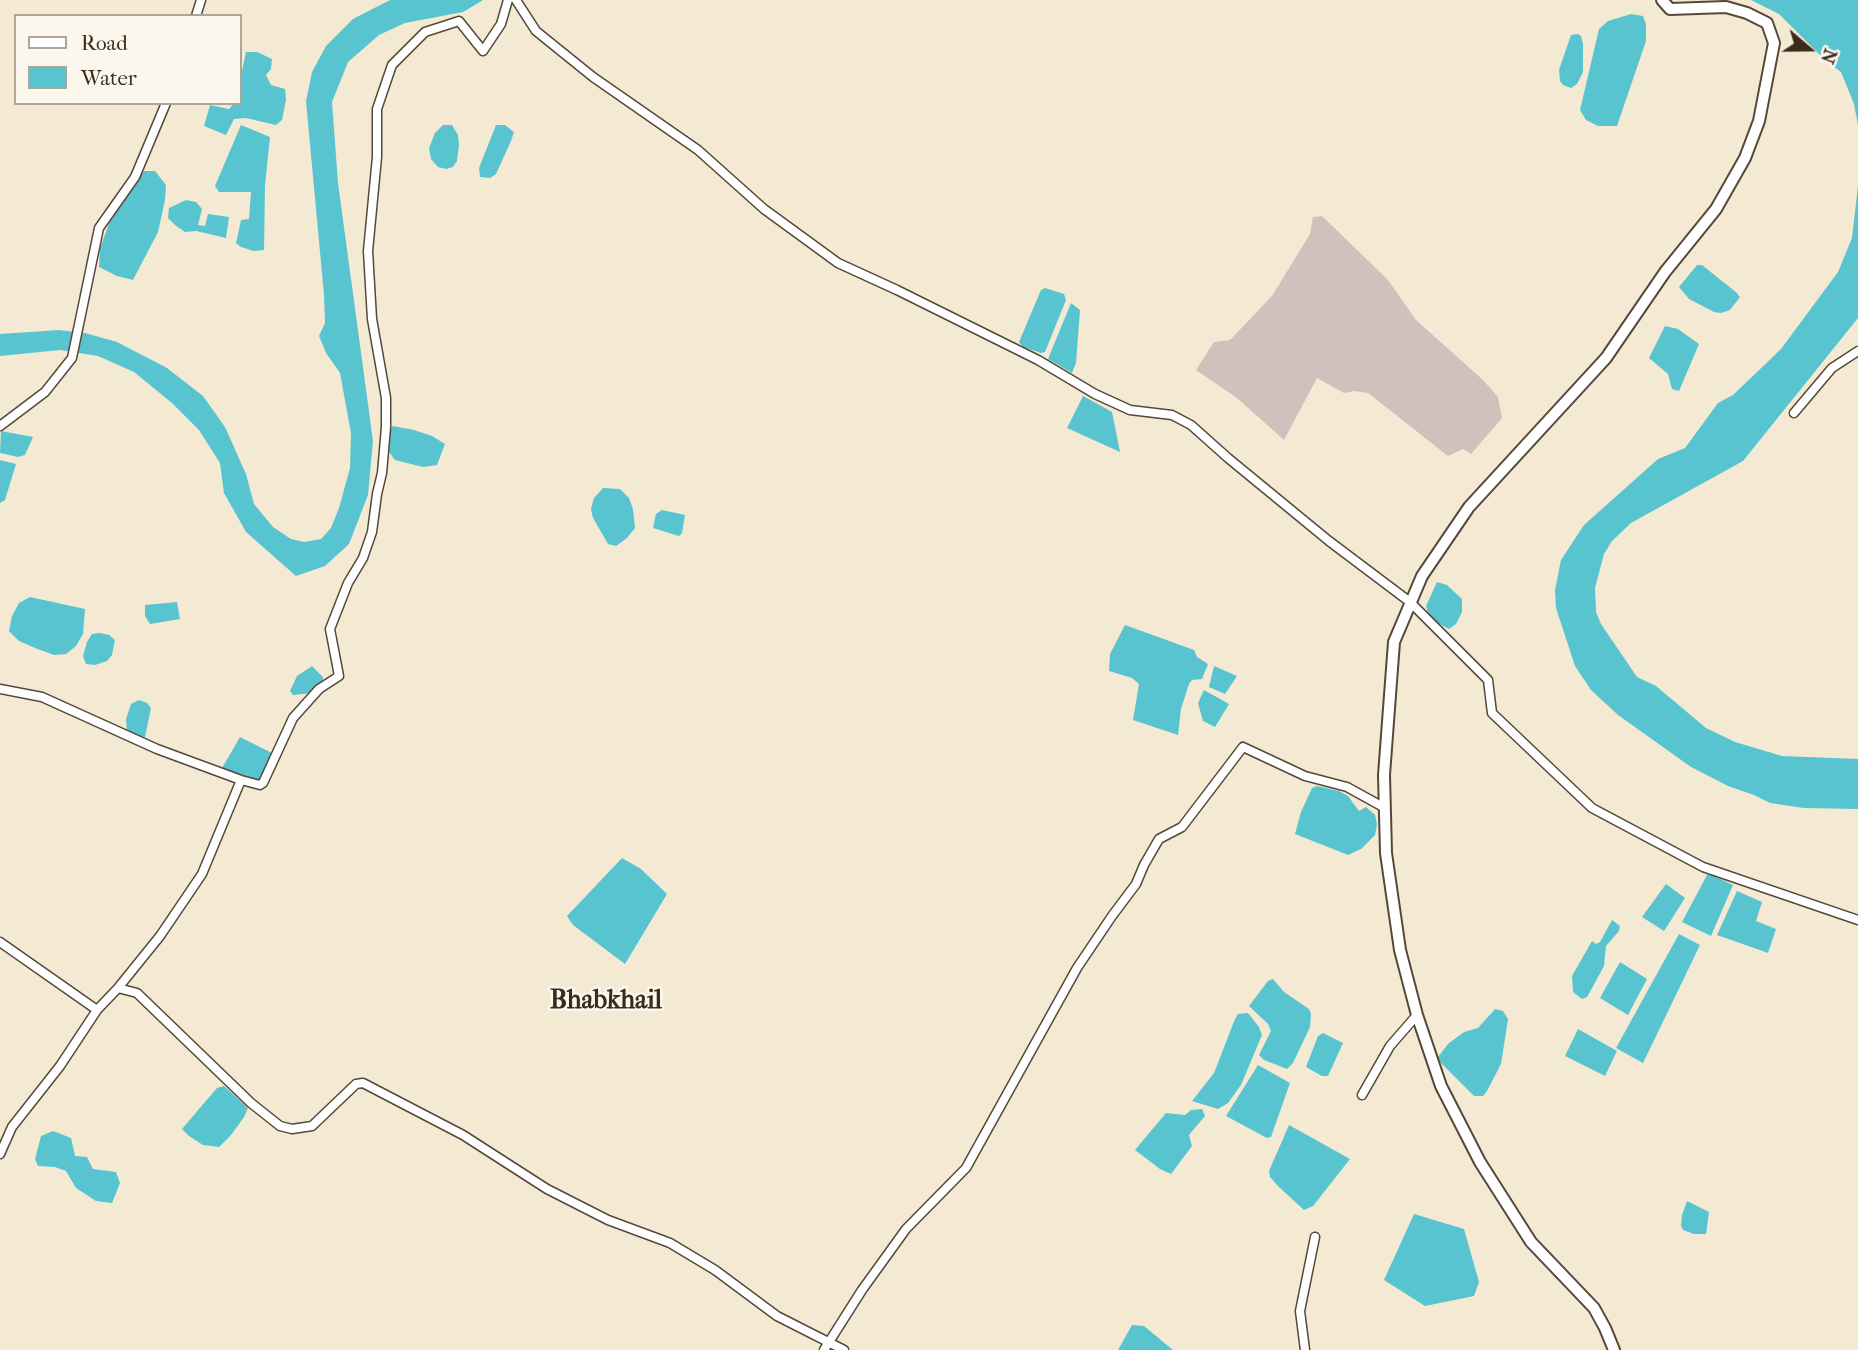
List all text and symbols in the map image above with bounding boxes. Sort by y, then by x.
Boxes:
legend [14,14,242,105]
north arrow [1774,14,1844,84]
text: Road [81,31,128,55]
text: N [1816,46,1842,67]
text: Water [81,66,137,90]
district label: Bhabkhail [550,986,662,1018]

